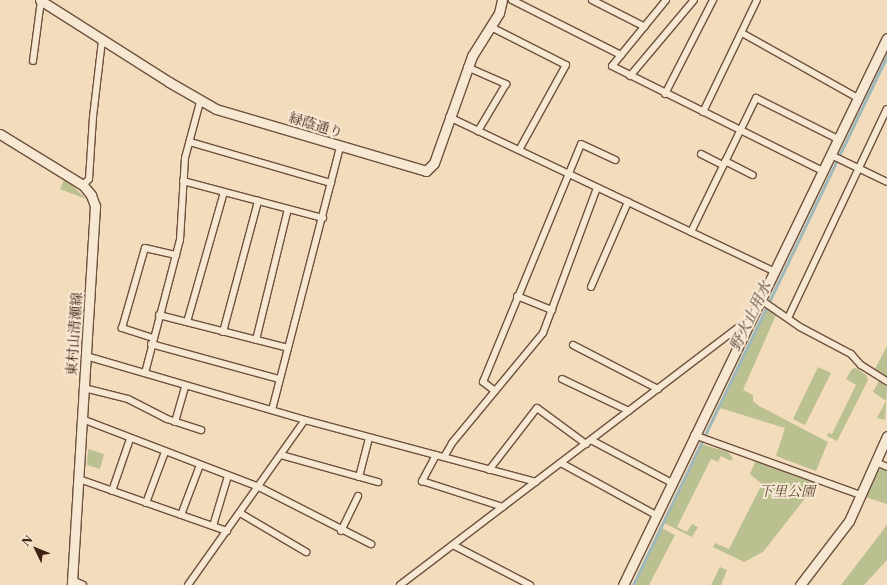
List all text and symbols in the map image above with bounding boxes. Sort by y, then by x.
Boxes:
street label: 緑蔭通り [287,109,345,141]
water label: 野火止用水 [725,278,775,354]
street label: 東村山清瀬線 [63,292,85,376]
park label: 下里公園 [759,483,815,499]
north arrow [16,529,56,569]
text: N [19,533,36,549]

